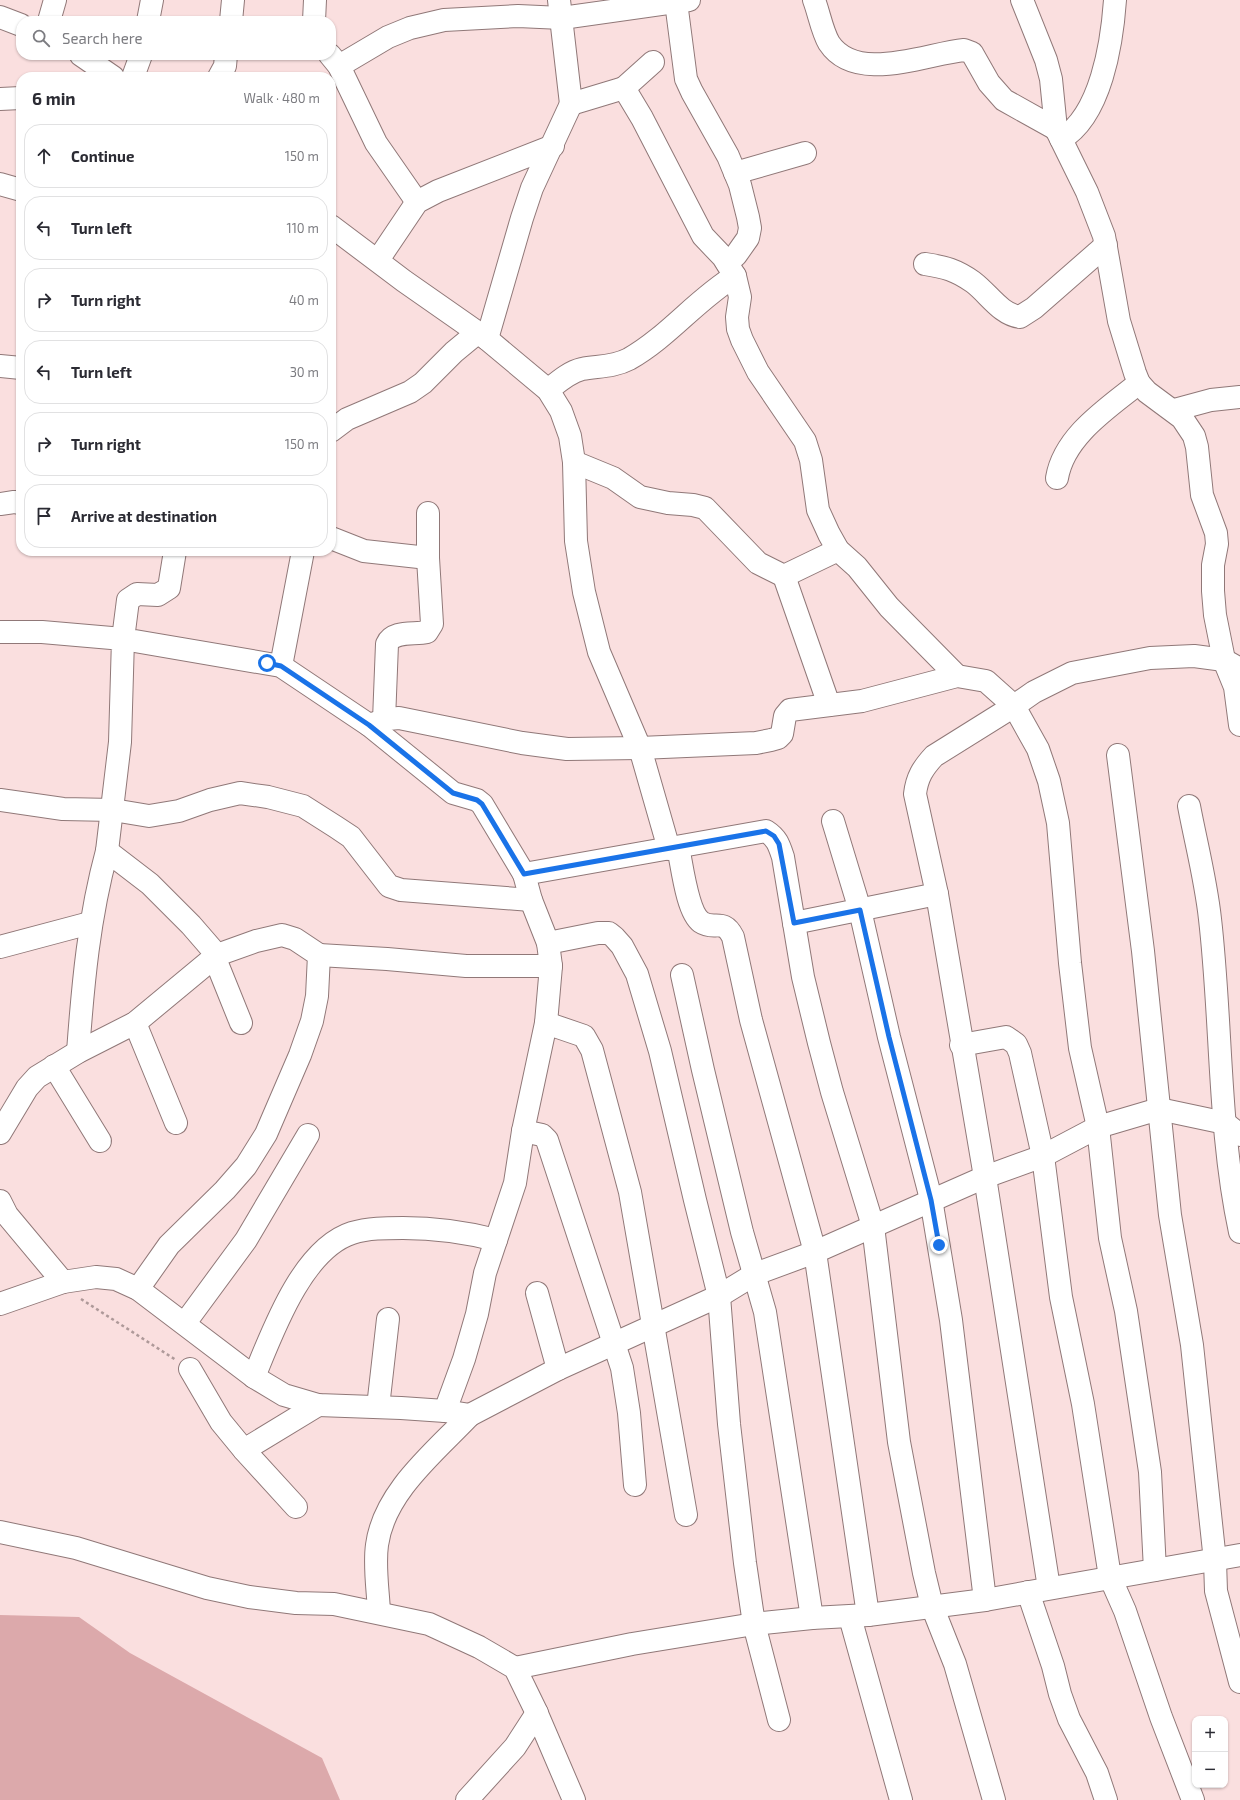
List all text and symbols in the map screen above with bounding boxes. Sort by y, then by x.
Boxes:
search box [16,16,336,60]
icon: search [30,27,52,49]
text: Search here [62,29,143,47]
text: 6 min [32,88,76,108]
text: Walk · 480 m [243,90,320,106]
icon: ahead [33,145,55,167]
text: Continue [71,147,134,165]
text: 150 m [285,148,319,164]
icon: left [33,217,55,239]
text: Turn left [71,219,132,237]
text: 110 m [287,220,319,236]
icon: right [33,289,55,311]
text: Turn right [71,291,141,309]
text: 40 m [289,292,319,308]
icon: left [33,361,55,383]
text: Turn left [71,363,132,381]
text: 30 m [290,364,319,380]
icon: right [33,433,55,455]
text: Turn right [71,435,141,453]
text: 150 m [285,436,319,452]
icon: arrive [33,505,55,527]
text: Arrive at destination [71,507,217,525]
route start [258,654,276,672]
route end [930,1236,948,1254]
map controls [1192,1716,1228,1788]
button: + [1192,1716,1228,1752]
button: − [1192,1752,1228,1788]

